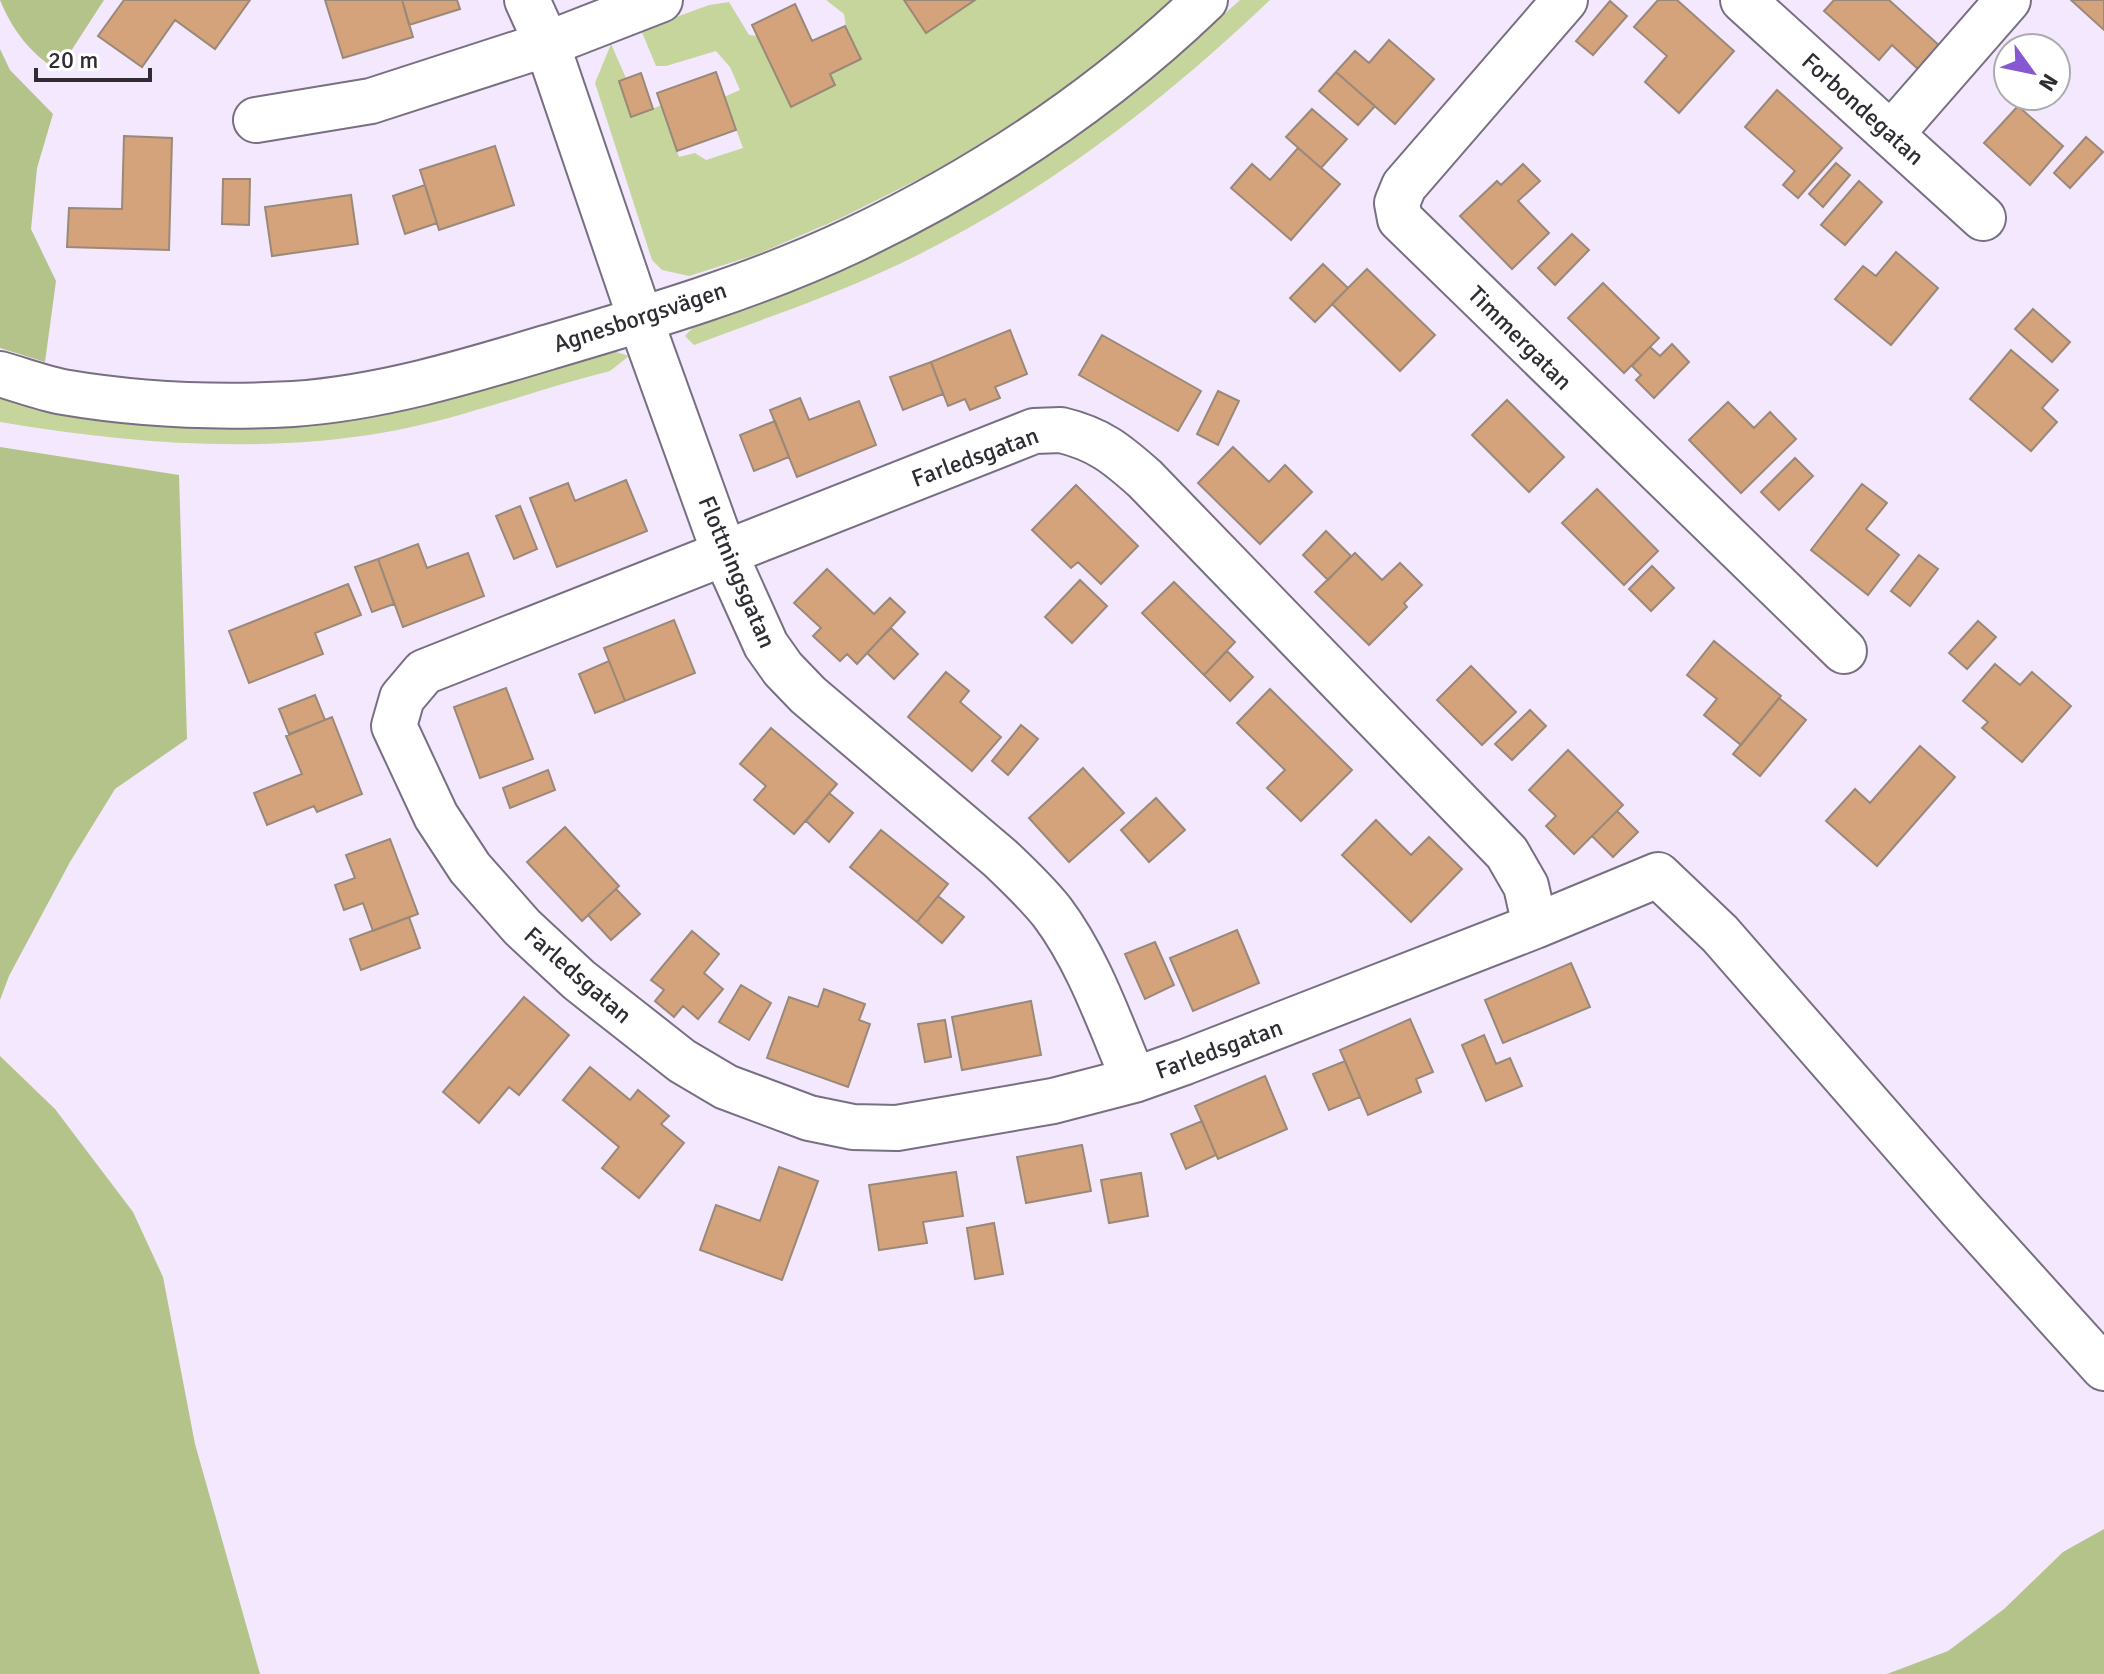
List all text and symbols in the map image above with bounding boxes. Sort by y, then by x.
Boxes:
scale bar [36,32,150,82]
north arrow [1992,32,2072,112]
text: 20 m [48,45,98,75]
street label: Forbondegatan [1796,46,1930,172]
text: N [2033,69,2064,96]
street label: Agnesborgsvägen [550,275,730,359]
street label: Timmergatan [1462,280,1578,396]
street label: Farledsgatan [907,420,1043,494]
street label: Flottningsgatan [691,491,783,653]
street label: Farledsgatan [518,920,638,1030]
street label: Farledsgatan [1151,1012,1287,1086]

